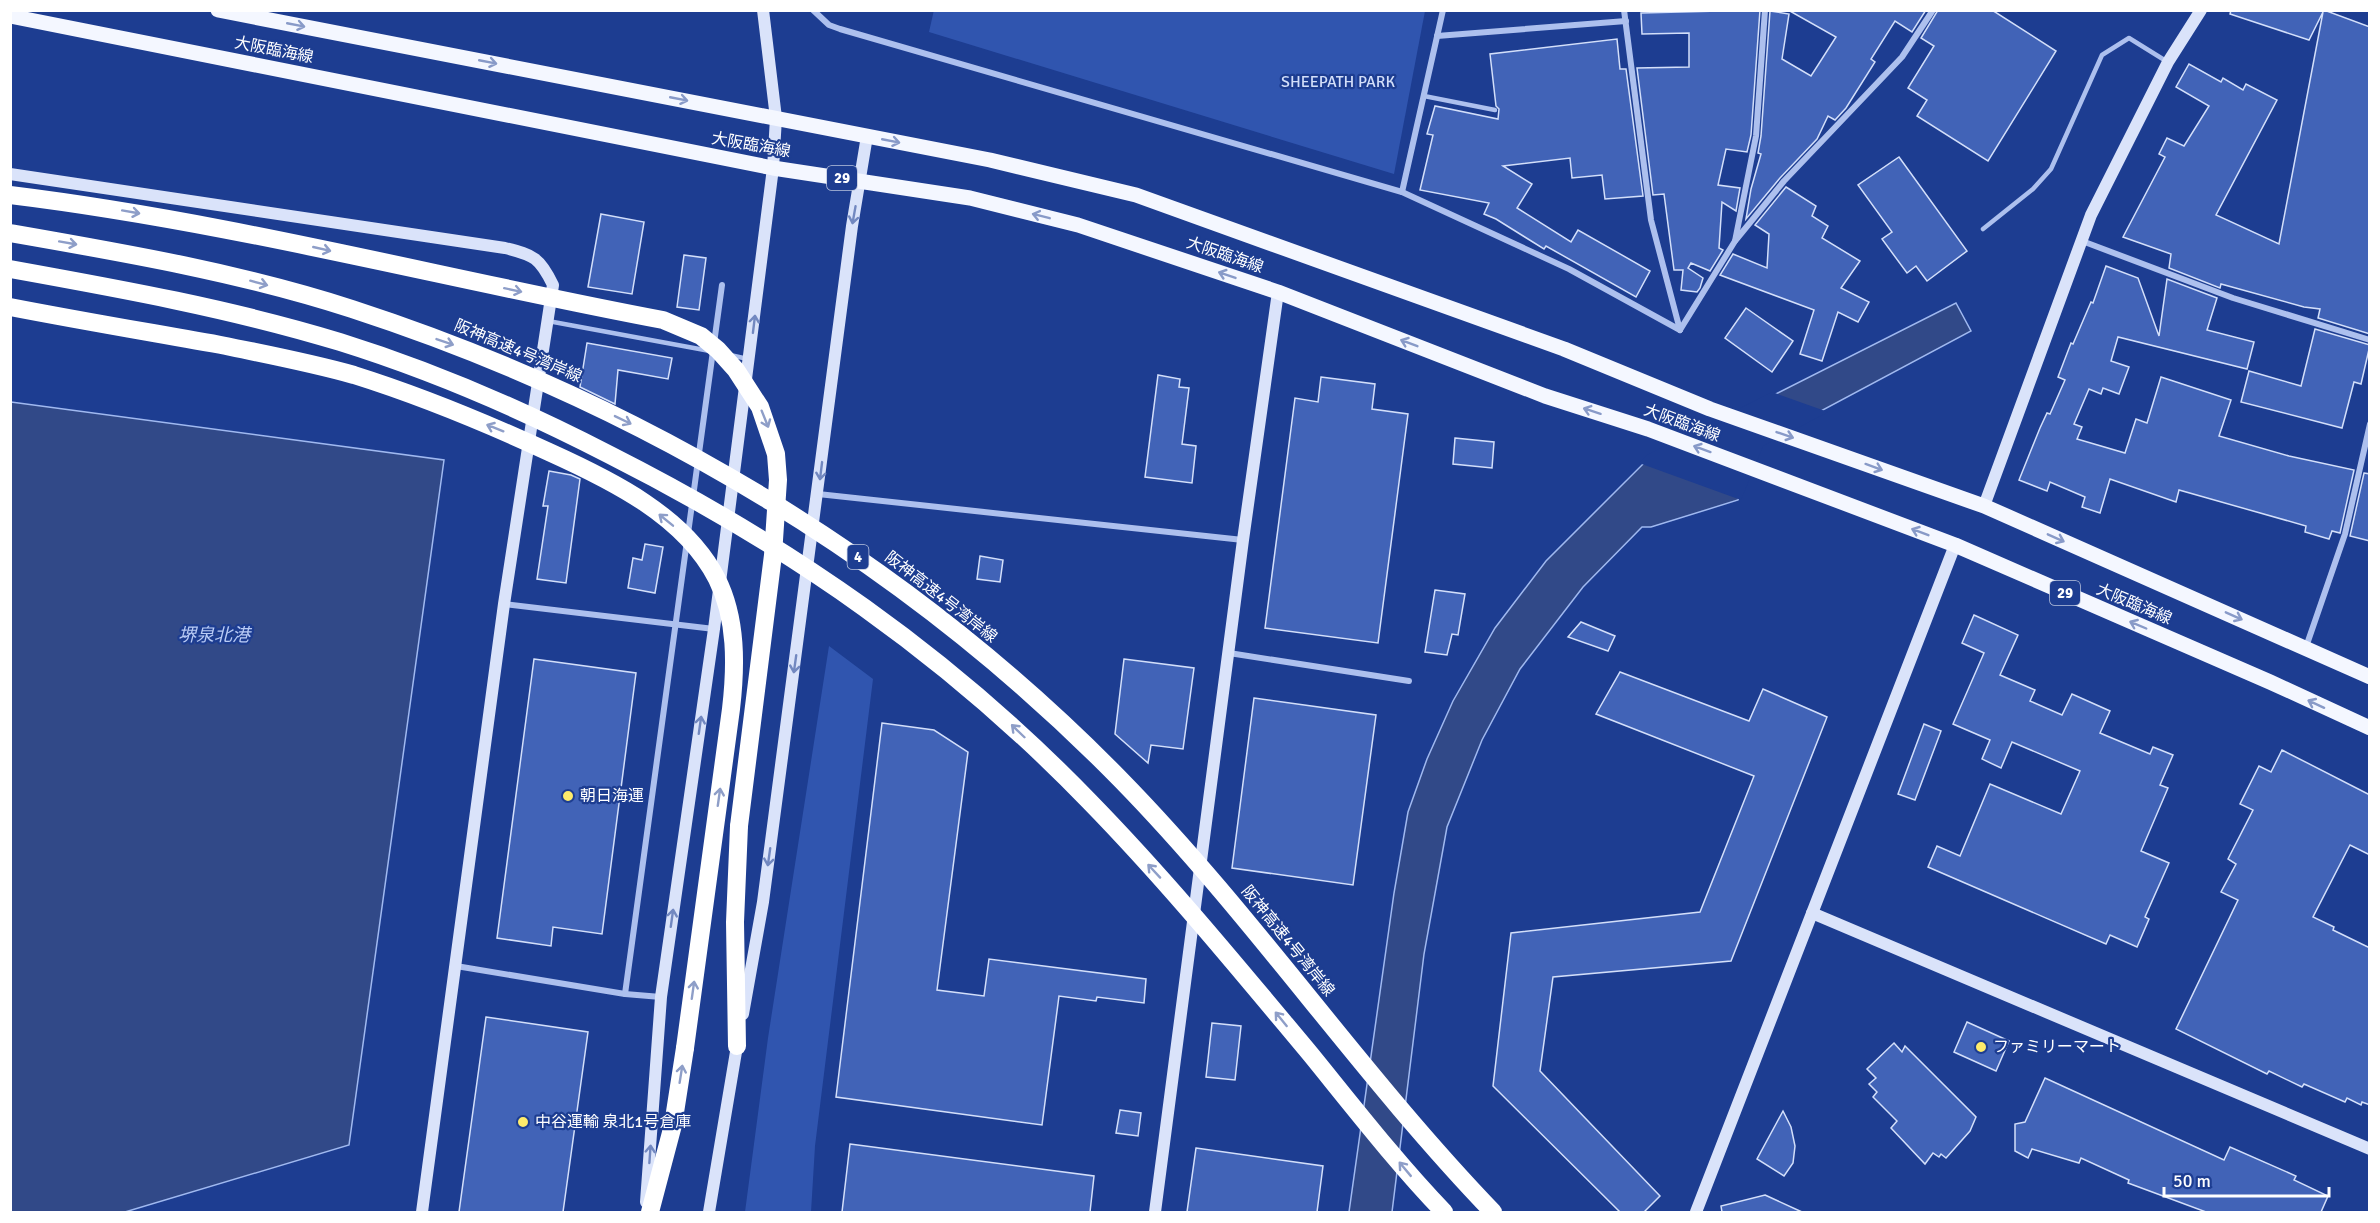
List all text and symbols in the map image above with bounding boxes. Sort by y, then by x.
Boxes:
one-way arrow [286,20,305,31]
street label: 大阪臨海線 [233,33,315,67]
one-way arrow [477,57,497,68]
park label: SHEEPATH PARK [1281,72,1395,92]
one-way arrow [669,94,689,105]
street label: 大阪臨海線 [710,128,792,162]
one-way arrow [881,136,900,147]
road number: 29 [827,166,857,190]
one-way arrow [849,205,860,224]
one-way arrow [120,207,140,218]
one-way arrow [1032,209,1051,221]
street label: 大阪臨海線 [1184,233,1266,277]
one-way arrow [58,238,77,249]
one-way arrow [313,243,332,255]
one-way arrow [1218,268,1237,279]
one-way arrow [249,278,268,290]
one-way arrow [503,284,522,296]
street label: 阪神高速4号湾岸線 [451,315,585,387]
one-way arrow [749,315,760,334]
one-way arrow [435,337,454,348]
one-way arrow [1401,337,1419,348]
street label: 大阪臨海線 [1641,400,1723,446]
one-way arrow [1583,405,1602,416]
one-way arrow [760,409,771,428]
one-way arrow [614,415,632,426]
one-way arrow [486,422,505,433]
one-way arrow [1775,430,1794,441]
one-way arrow [1693,442,1712,453]
one-way arrow [815,460,826,480]
one-way arrow [1864,462,1883,473]
one-way arrow [658,513,674,526]
one-way arrow [1911,526,1930,537]
one-way arrow [2046,532,2064,544]
road number: 4 [848,545,868,569]
street label: 阪神高速4号湾岸線 [881,547,1001,647]
street label: 大阪臨海線 [2093,579,2175,629]
road number: 29 [2050,581,2080,605]
one-way arrow [2225,611,2243,622]
one-way arrow [2130,619,2148,630]
water label: 堺泉北港 [178,624,253,646]
one-way arrow [789,654,800,674]
one-way arrow [2308,697,2326,709]
one-way arrow [695,716,706,736]
one-way arrow [1010,724,1025,738]
place label: 朝日海運 [580,786,644,806]
one-way arrow [714,788,725,807]
marker: 朝日海運 [561,789,575,803]
one-way arrow [764,847,775,867]
one-way arrow [1147,863,1161,878]
street label: 阪神高速4号湾岸線 [1237,882,1339,1000]
one-way arrow [667,909,678,929]
one-way arrow [688,981,699,1001]
one-way arrow [1274,1011,1287,1027]
place label: ファミリーマート [1993,1037,2121,1057]
marker: ファミリーマート [1974,1040,1988,1054]
one-way arrow [676,1064,687,1084]
place label: 中谷運輸 泉北1号倉庫 [535,1112,691,1132]
marker: 中谷運輸 泉北1号倉庫 [516,1115,530,1129]
one-way arrow [644,1145,655,1165]
scale bar [2164,1160,2329,1198]
one-way arrow [1398,1162,1412,1177]
text: 50 m [2173,1170,2211,1192]

